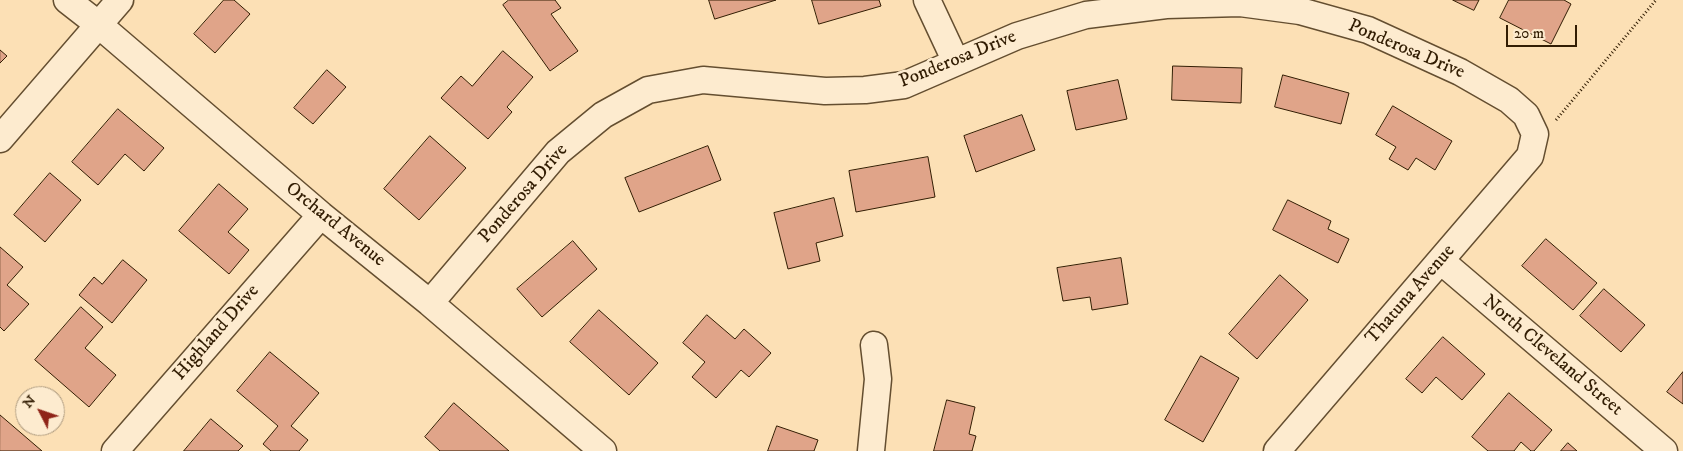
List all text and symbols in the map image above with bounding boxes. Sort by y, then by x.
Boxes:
street label: Ponderosa Drive [1344,15,1468,85]
scale bar [1508,15,1579,47]
text: 20 m [1514,24,1544,43]
street label: Ponderosa Drive [896,26,1020,94]
street label: Ponderosa Drive [475,140,573,248]
street label: Orchard Avenue [280,178,390,272]
street label: Thatuna Avenue [1362,241,1460,349]
street label: Highland Drive [169,280,265,386]
street label: North Cleveland Street [1477,291,1627,421]
north arrow [15,386,65,436]
text: N [19,392,40,412]

